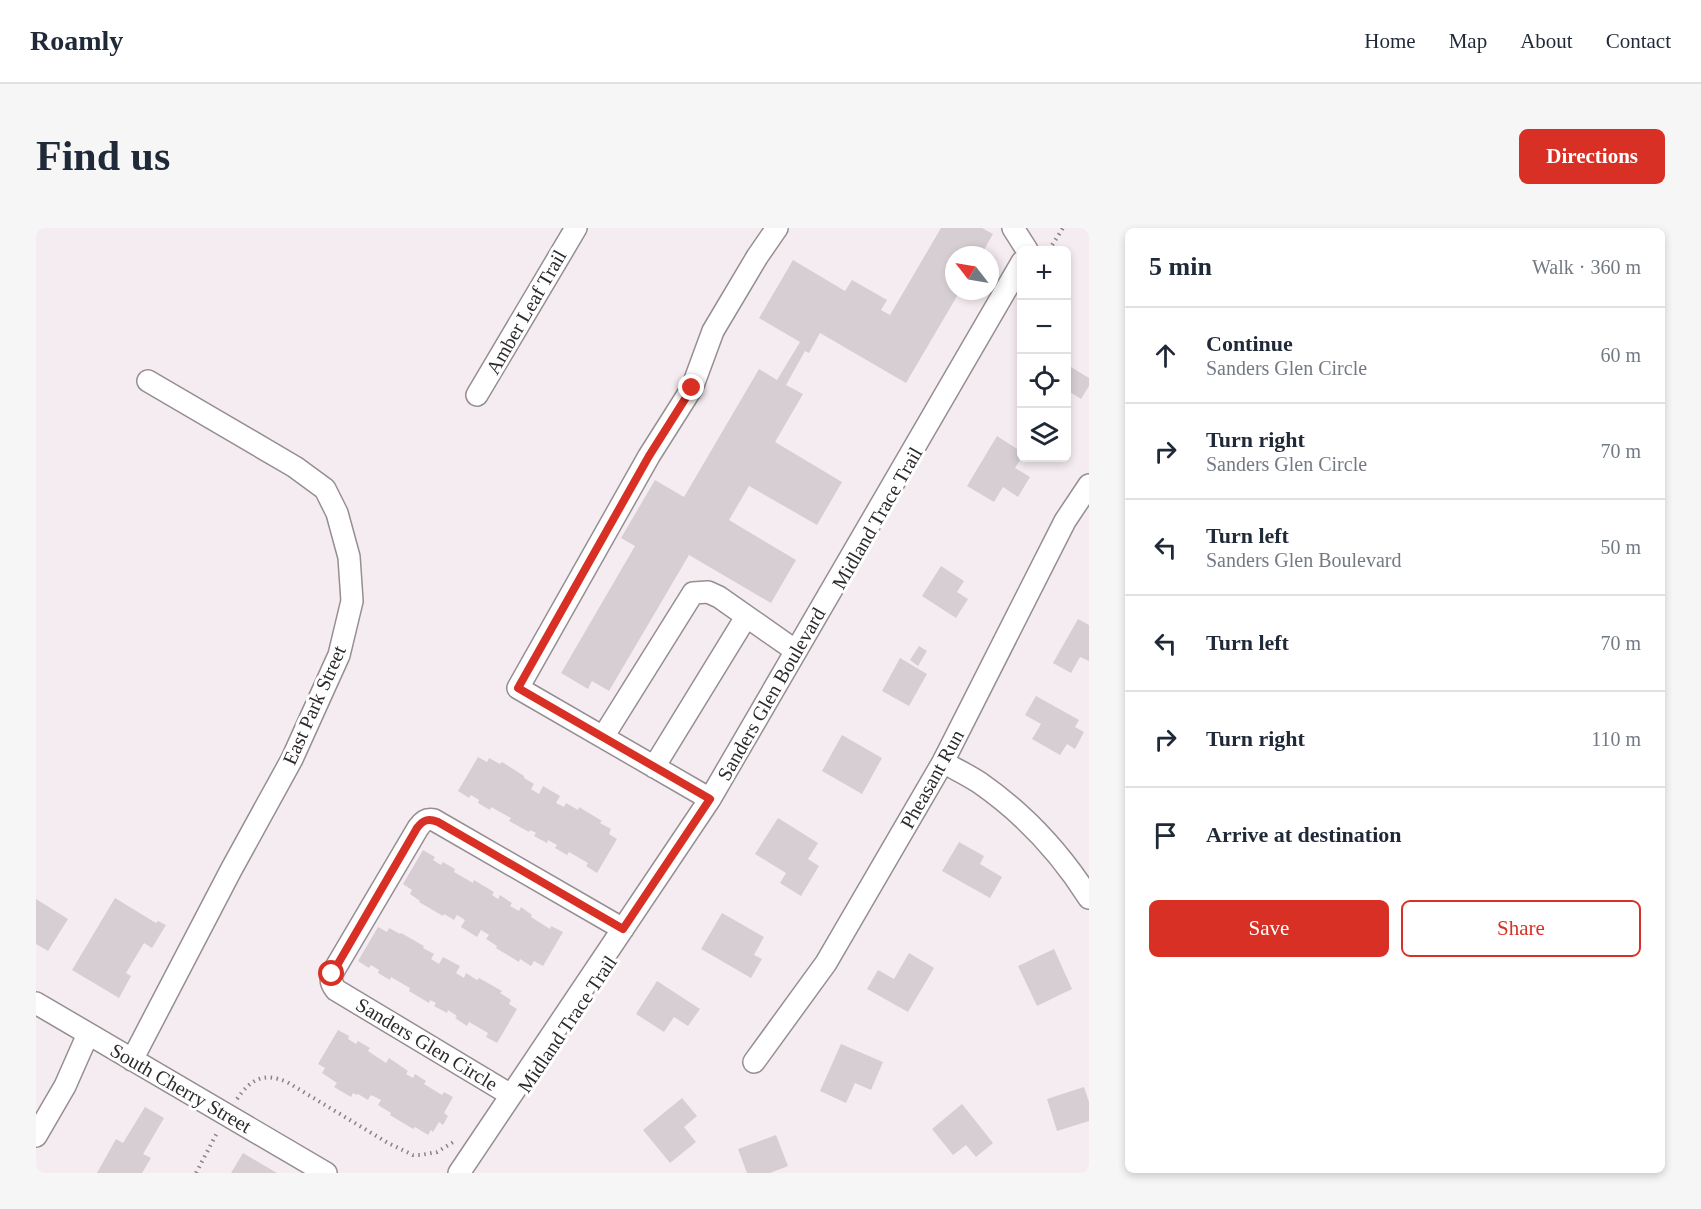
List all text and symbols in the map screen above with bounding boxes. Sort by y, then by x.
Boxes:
text: Roamly [30,25,123,56]
text: Home [1364,29,1416,53]
text: Map [1449,29,1487,53]
text: About [1520,29,1573,53]
text: Contact [1606,29,1671,53]
button: Directions [1519,129,1665,184]
text: Find us [36,133,170,179]
street label: Amber Leaf Trail [481,246,571,378]
north arrow [945,246,999,300]
map controls [1017,246,1071,462]
button: + [1017,246,1071,300]
text: 5 min [1149,252,1212,281]
text: Walk · 360 m [1532,256,1641,278]
button: − [1017,300,1071,354]
text: Continue [1206,331,1293,356]
icon: ahead [1149,339,1182,372]
text: 60 m [1600,344,1641,366]
button: locate [1017,354,1071,408]
text: Sanders Glen Circle [1206,357,1367,379]
route end [678,374,704,400]
button: layers [1017,408,1071,462]
text: Turn right [1206,427,1305,452]
icon: right [1149,435,1182,468]
text: 70 m [1600,440,1641,462]
street label: Midland Trace Trail [827,443,927,593]
text: Sanders Glen Circle [1206,453,1367,475]
text: Turn left [1206,523,1289,548]
icon: left [1149,531,1182,564]
text: 50 m [1600,536,1641,558]
text: Sanders Glen Boulevard [1206,549,1402,571]
street label: Sanders Glen Boulevard [713,604,829,784]
icon: left [1149,627,1182,660]
text: Turn left [1206,630,1289,655]
text: 70 m [1600,632,1641,654]
street label: East Park Street [278,642,350,768]
icon: right [1149,723,1182,756]
street label: Pheasant Run [896,726,968,832]
text: Turn right [1206,726,1305,751]
text: 110 m [1591,728,1641,750]
icon: arrive [1149,819,1182,852]
text: Arrive at destination [1206,822,1402,847]
button: Save [1149,900,1389,957]
button: Share [1401,900,1641,957]
street label: Midland Trace Trail [513,951,621,1096]
route start [318,960,344,986]
street label: Sanders Glen Circle [352,993,502,1095]
street label: South Cherry Street [106,1039,256,1138]

